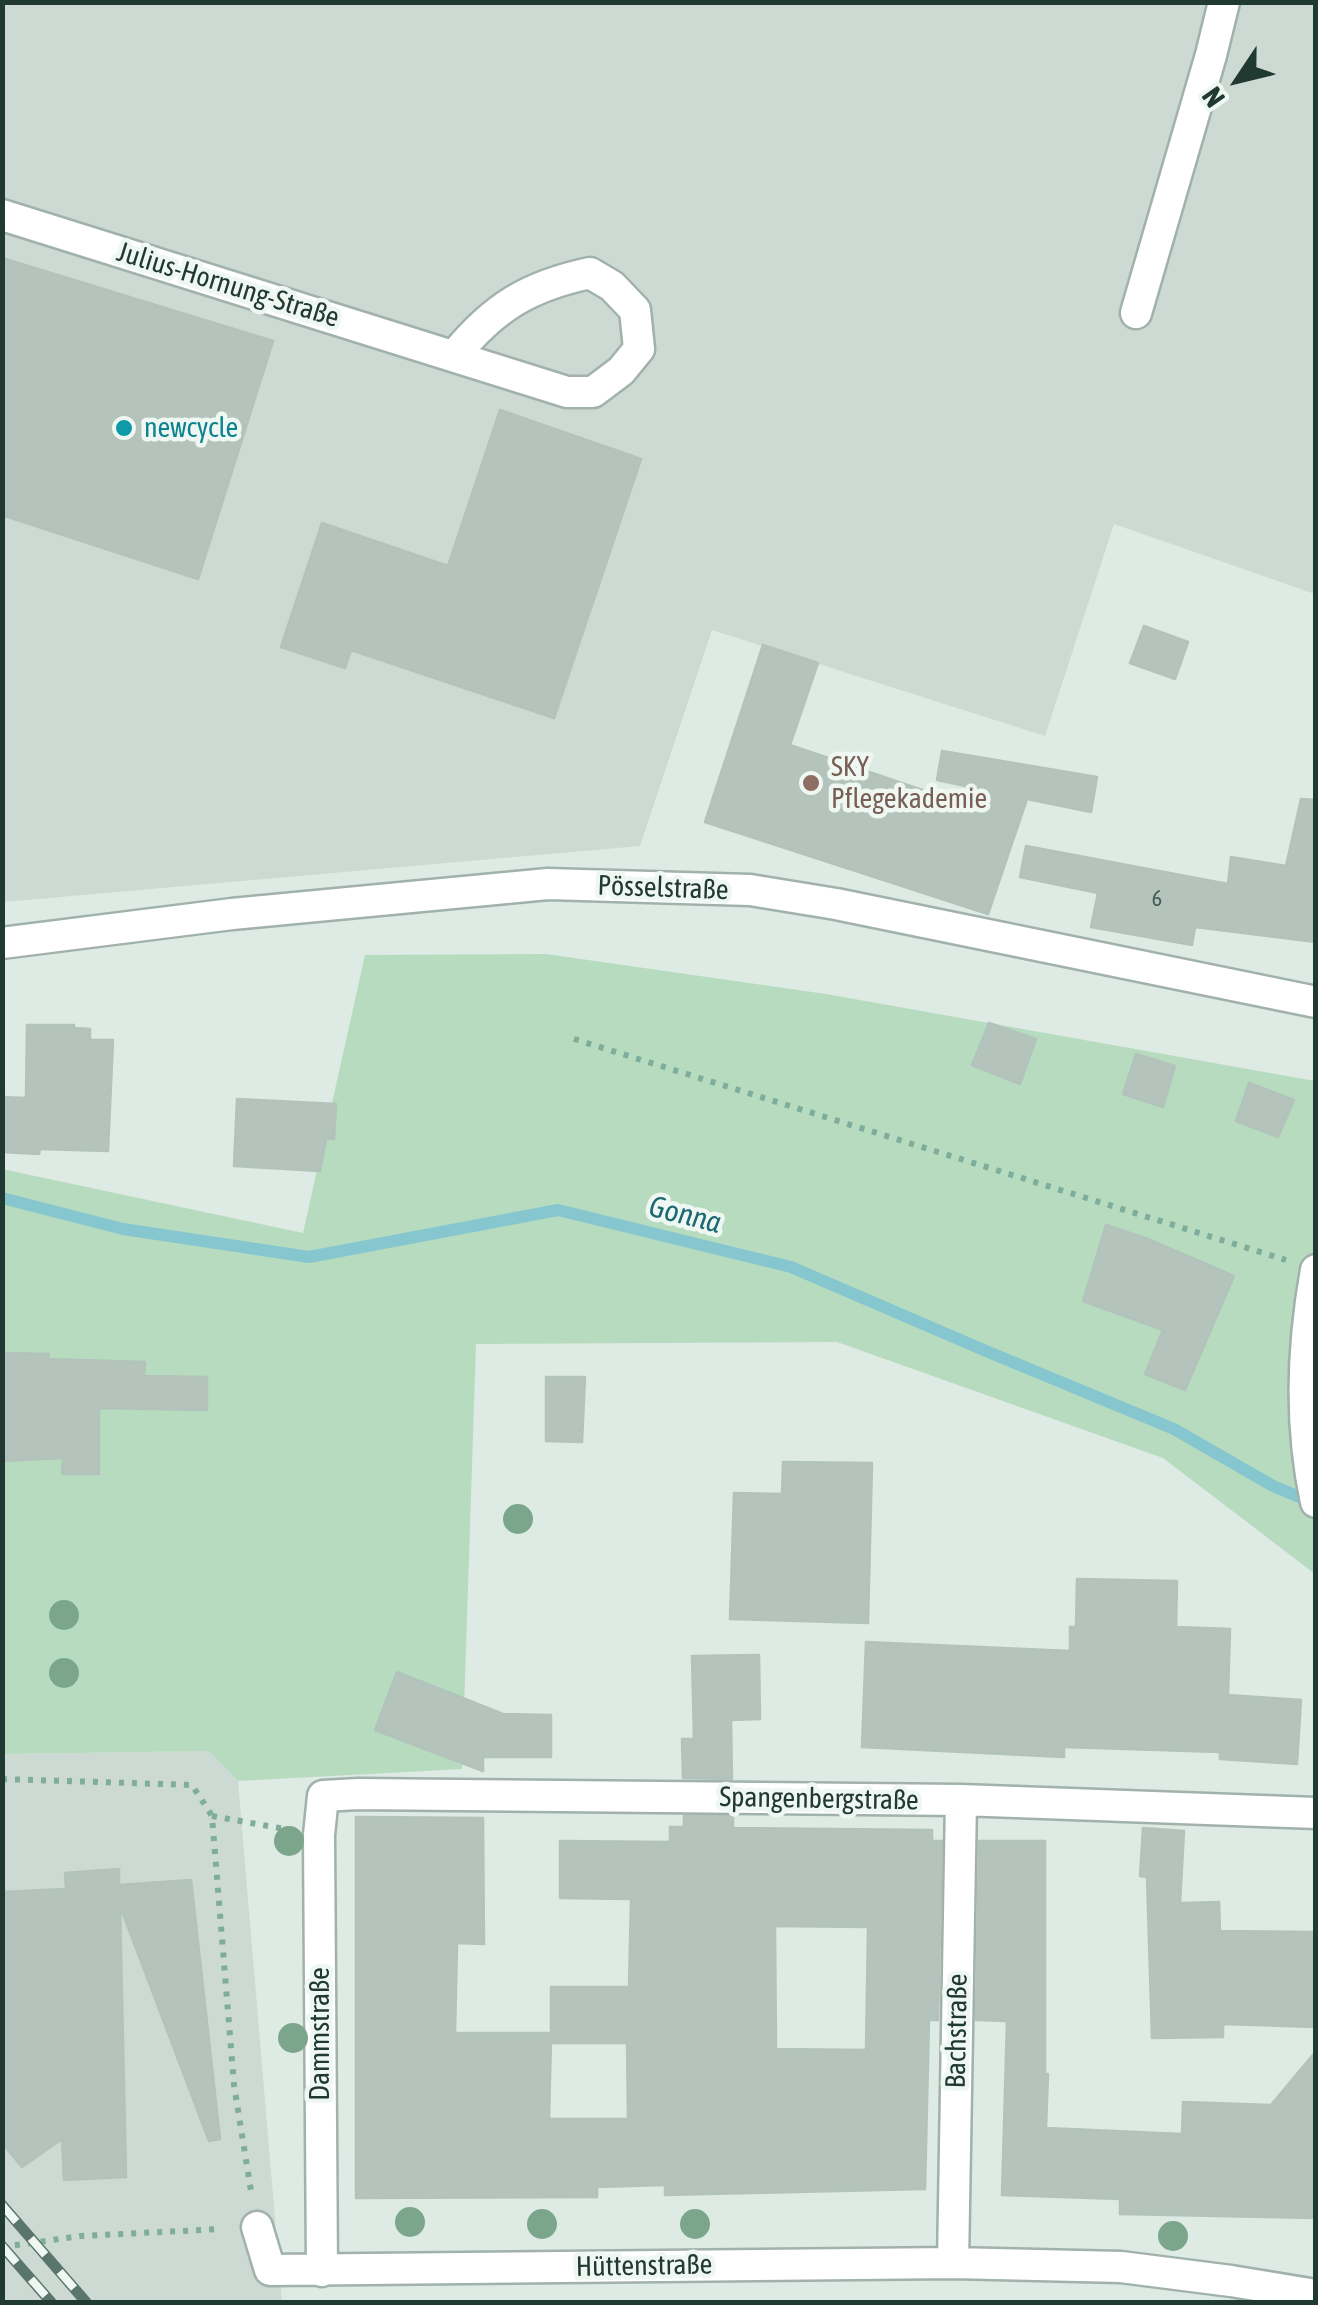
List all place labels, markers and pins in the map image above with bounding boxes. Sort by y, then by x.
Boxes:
place label: newcycle [144,411,238,445]
marker: newcycle [113,417,135,439]
place label: SKY Pflegekademie [831,750,987,816]
marker: SKY Pflegekademie [800,772,822,794]

